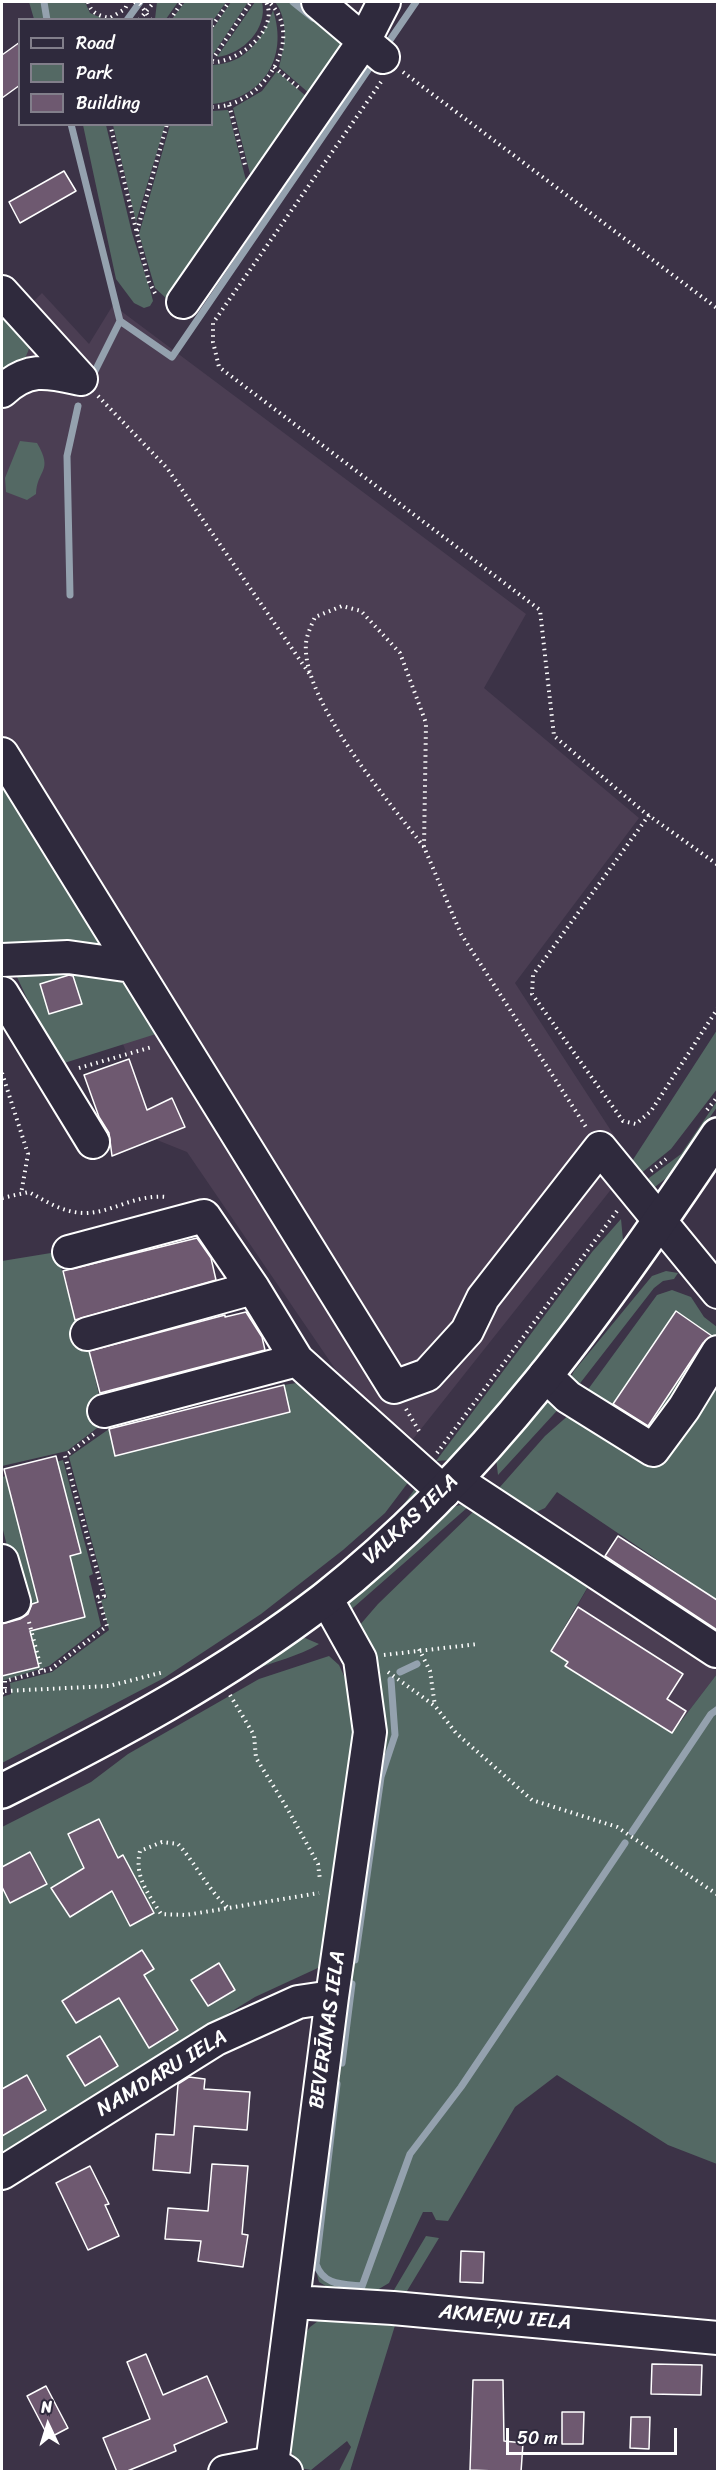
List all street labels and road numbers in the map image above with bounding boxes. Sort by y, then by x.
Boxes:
street label: VALKAS IELA [358,1470,464,1570]
street label: BEVERĪNAS IELA [304,1950,352,2110]
street label: NAMDARU IELA [92,2025,232,2123]
street label: AKMEŅU IELA [438,2300,572,2336]

